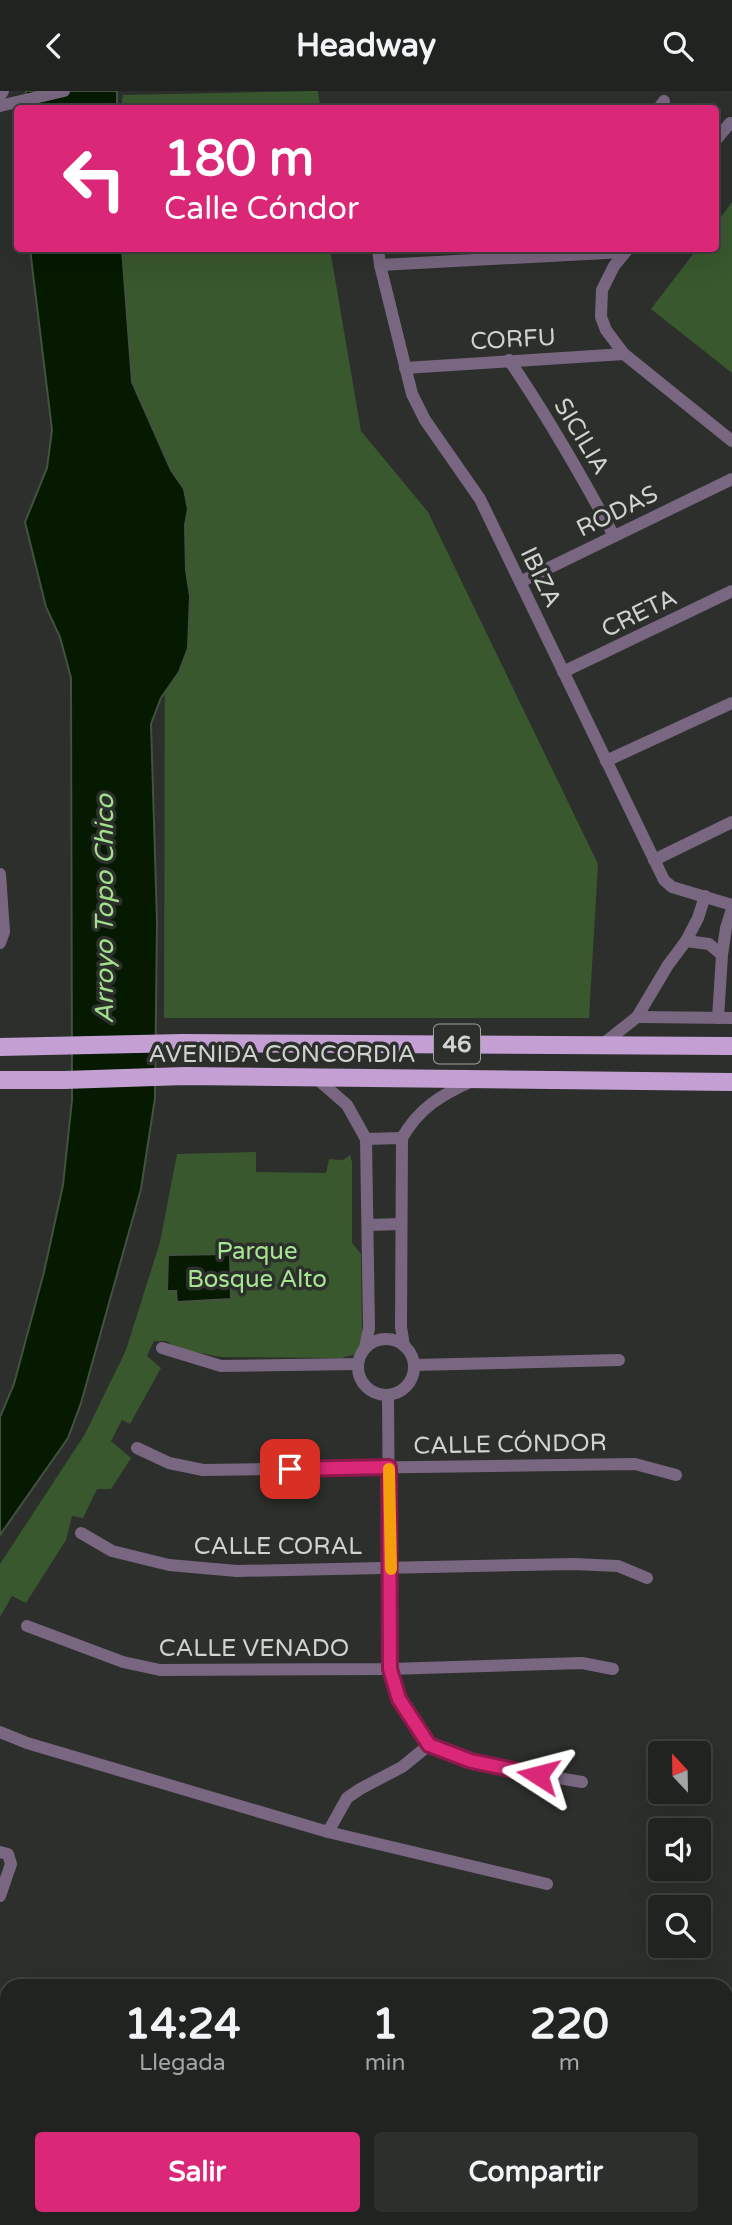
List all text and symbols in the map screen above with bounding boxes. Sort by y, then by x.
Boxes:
icon: back [35,27,73,65]
text: Headway [296,27,436,65]
icon: search [659,27,697,65]
text: 180 m [164,130,314,189]
icon: left [49,133,140,224]
text: Calle Cóndor [164,190,359,228]
street label: CORFU [470,323,557,356]
street label: SICILIA [548,393,616,480]
street label: RODAS [572,479,663,544]
street label: IBIZA [514,542,568,612]
street label: CRETA [597,583,682,644]
water label: Arroyo Topo Chico [89,793,120,1024]
road number: 46 [434,1025,480,1063]
street label: AVENIDA CONCORDIA [148,1040,416,1069]
park label: Parque Bosque Alto [187,1237,327,1294]
street label: CALLE CÓNDOR [413,1427,607,1461]
pin [260,1439,320,1499]
icon: arrive [271,1450,309,1488]
street label: CALLE CORAL [194,1532,362,1561]
street label: CALLE VENADO [159,1634,349,1663]
position arrow [501,1738,575,1812]
north arrow [648,1741,710,1804]
map controls [648,1741,711,1958]
button: sound [648,1818,711,1881]
button: search [648,1895,711,1958]
text: 14:24 [124,1999,241,2050]
text: 1 [372,1999,398,2050]
text: 220 [530,1999,609,2050]
text: Llegada [139,2049,226,2077]
text: min [365,2049,406,2077]
text: m [559,2049,580,2077]
button: Salir [35,2132,360,2212]
button: Compartir [374,2132,698,2212]

